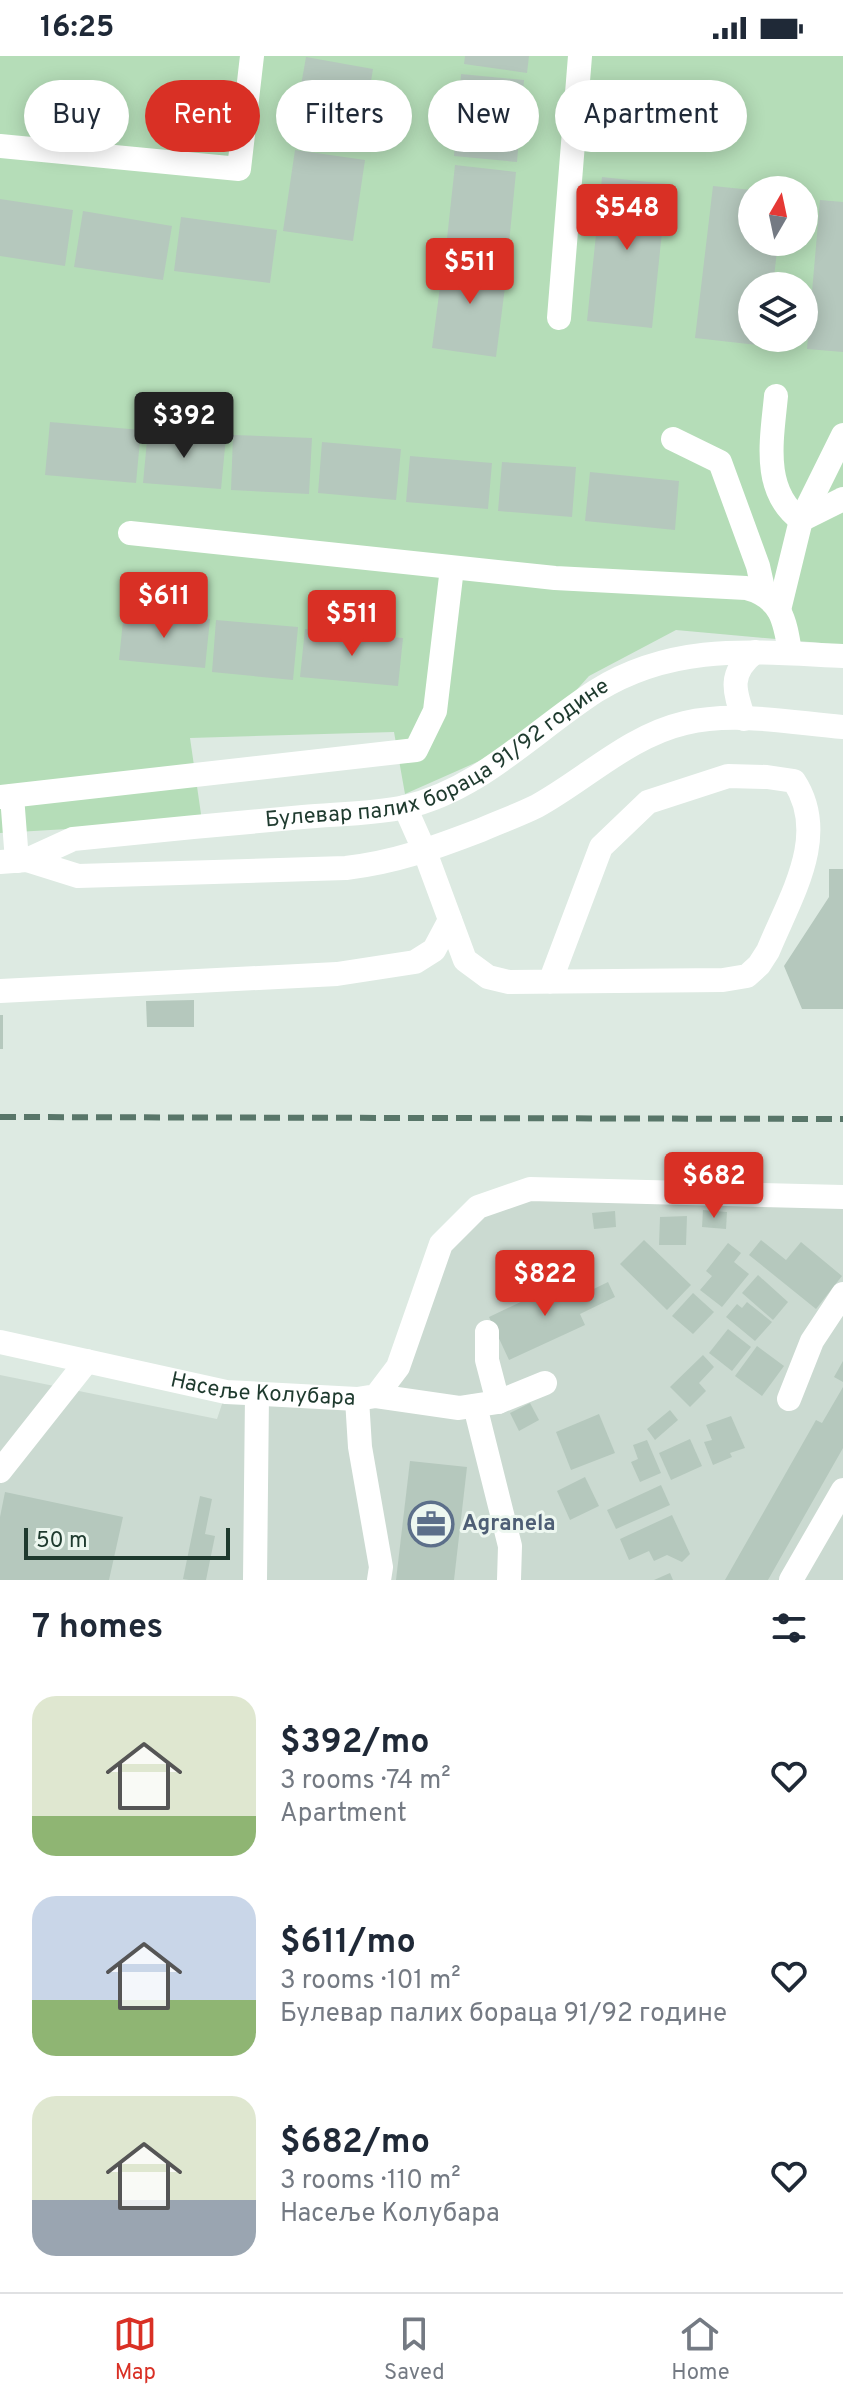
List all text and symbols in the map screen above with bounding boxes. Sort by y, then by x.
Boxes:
text: 16:25 [40,10,114,47]
chip: Buy [24,80,129,152]
chip: Rent [145,80,260,152]
chip: Filters [276,80,412,152]
chip: New [428,80,539,152]
chip: Apartment [555,80,747,152]
north arrow [738,176,818,256]
map controls [738,176,818,352]
pin: $548 [580,184,674,252]
text: $548 [594,193,660,226]
pin: $511 [423,238,517,306]
text: $511 [444,247,496,280]
button: layers [738,272,818,352]
pin: $392 [137,392,231,460]
text: $392 [152,401,216,434]
pin: $611 [117,572,211,640]
text: $611 [138,581,190,614]
pin: $511 [305,590,399,658]
text: $511 [326,599,378,632]
street label: Булевар палих бораца 91/92 године [264,673,614,834]
pin: $682 [667,1152,761,1220]
text: $682 [682,1161,746,1194]
pin: $822 [498,1250,592,1318]
text: $822 [513,1259,577,1292]
street label: Насеље Колубара [168,1367,356,1412]
office icon: Agranela [407,1500,455,1548]
place label: Agranela [462,1511,556,1538]
scale bar [24,1524,230,1560]
text: 50 m [36,1528,88,1555]
icon: filters [767,1606,811,1650]
text: 7 homes [32,1607,163,1650]
text: $392/mo [280,1722,430,1765]
icon: home [96,1728,192,1824]
icon: heart [767,1754,811,1798]
text: 3 rooms · 74 m² [280,1765,451,1798]
text: Apartment [280,1798,407,1831]
text: $611/mo [280,1922,416,1965]
icon: home [96,1928,192,2024]
icon: heart [767,1954,811,1998]
text: 3 rooms · 101 m² [280,1965,461,1998]
text: Булевар палих бораца 91/92 године [280,1998,727,2031]
text: $682/mo [280,2122,430,2165]
icon: home [96,2128,192,2224]
icon: heart [767,2154,811,2198]
text: 3 rooms · 110 m² [280,2165,461,2198]
text: Насеље Колубара [280,2198,500,2231]
tab: Map [113,2312,157,2387]
tab: Saved [384,2312,445,2387]
tab: Home [671,2312,730,2387]

